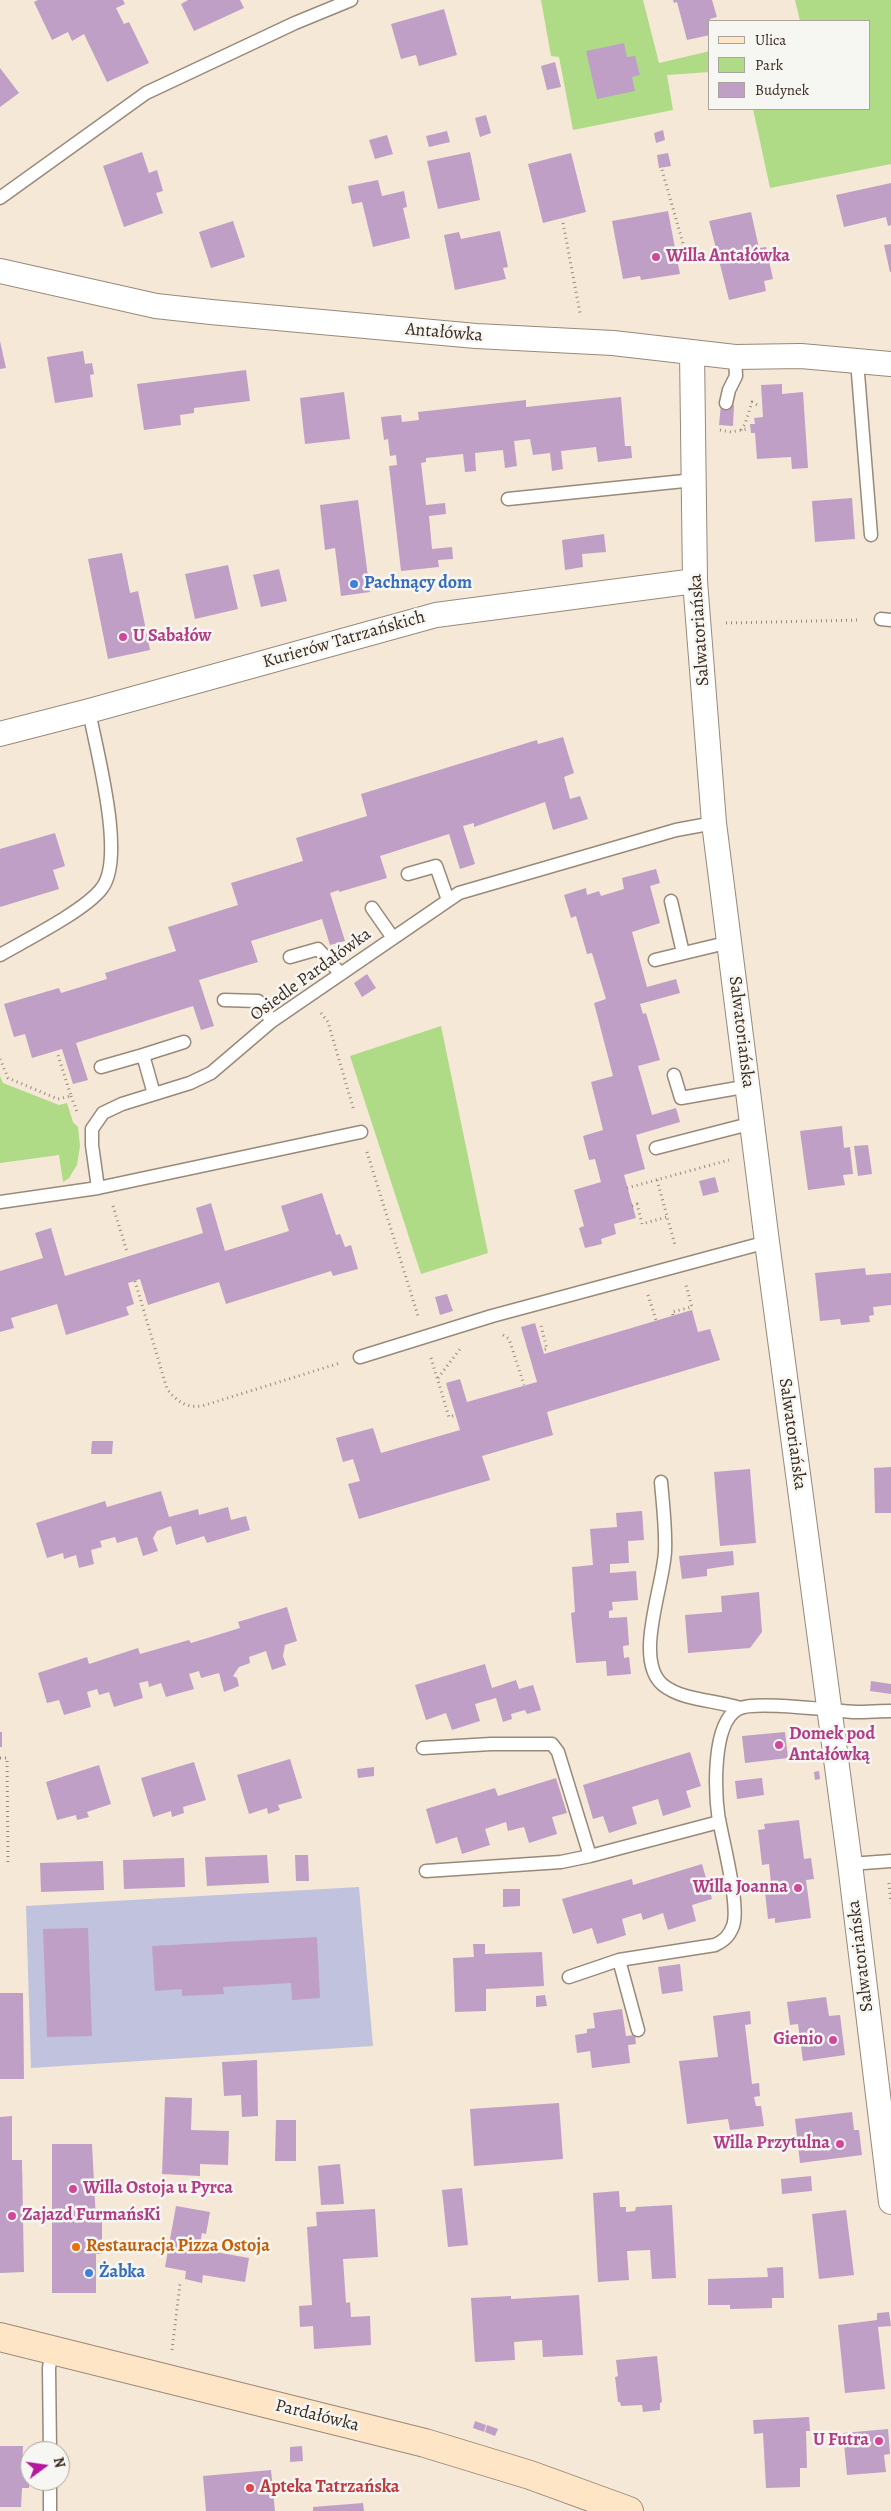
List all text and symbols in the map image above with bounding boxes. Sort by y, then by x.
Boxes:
legend [708,20,871,110]
text: Ulica [755,30,786,50]
text: Park [755,55,783,75]
text: Budynek [755,80,809,100]
place label: Willa Antałówka [666,246,790,268]
marker: Willa Antałówka [650,251,662,263]
street label: Antałówka [404,319,484,347]
place label: Pachnący dom [364,573,472,595]
street label: Salwatoriańska [685,573,715,687]
marker: Pachnący dom [348,578,360,590]
street label: Kurierów Tatrzańskich [260,606,428,674]
place label: U Sabałów [133,626,212,648]
marker: U Sabałów [117,631,129,643]
street label: Osiedle Pardałówka [246,924,376,1026]
street label: Salwatoriańska [723,975,759,1089]
street label: Salwatoriańska [773,1377,811,1491]
place label: Domek pod Antałówką [789,1724,875,1766]
marker: Domek pod Antałówką [773,1739,785,1751]
place label: Willa Joanna [693,1877,788,1899]
marker: Willa Joanna [792,1882,804,1894]
street label: Salwatoriańska [843,1899,879,2013]
place label: Gienio [773,2029,823,2051]
marker: Gienio [827,2034,839,2046]
place label: Willa Przytulna [713,2133,830,2155]
marker: Willa Przytulna [834,2138,846,2150]
place label: Willa Ostoja u Pyrca [83,2178,233,2200]
marker: Willa Ostoja u Pyrca [67,2183,79,2195]
place label: Zajazd FurmańsKi [22,2205,160,2227]
marker: Zajazd FurmańsKi [6,2210,18,2222]
place label: Restauracja Pizza Ostoja [86,2236,270,2258]
marker: Restauracja Pizza Ostoja [70,2241,82,2253]
place label: Żabka [99,2262,145,2284]
marker: Żabka [83,2267,95,2279]
street label: Pardałówka [273,2395,361,2437]
place label: U Futra [813,2430,869,2452]
marker: U Futra [873,2435,885,2447]
north arrow [20,2441,70,2491]
text: N [49,2455,70,2470]
place label: Apteka Tatrzańska [260,2477,400,2499]
marker: Apteka Tatrzańska [244,2482,256,2494]

